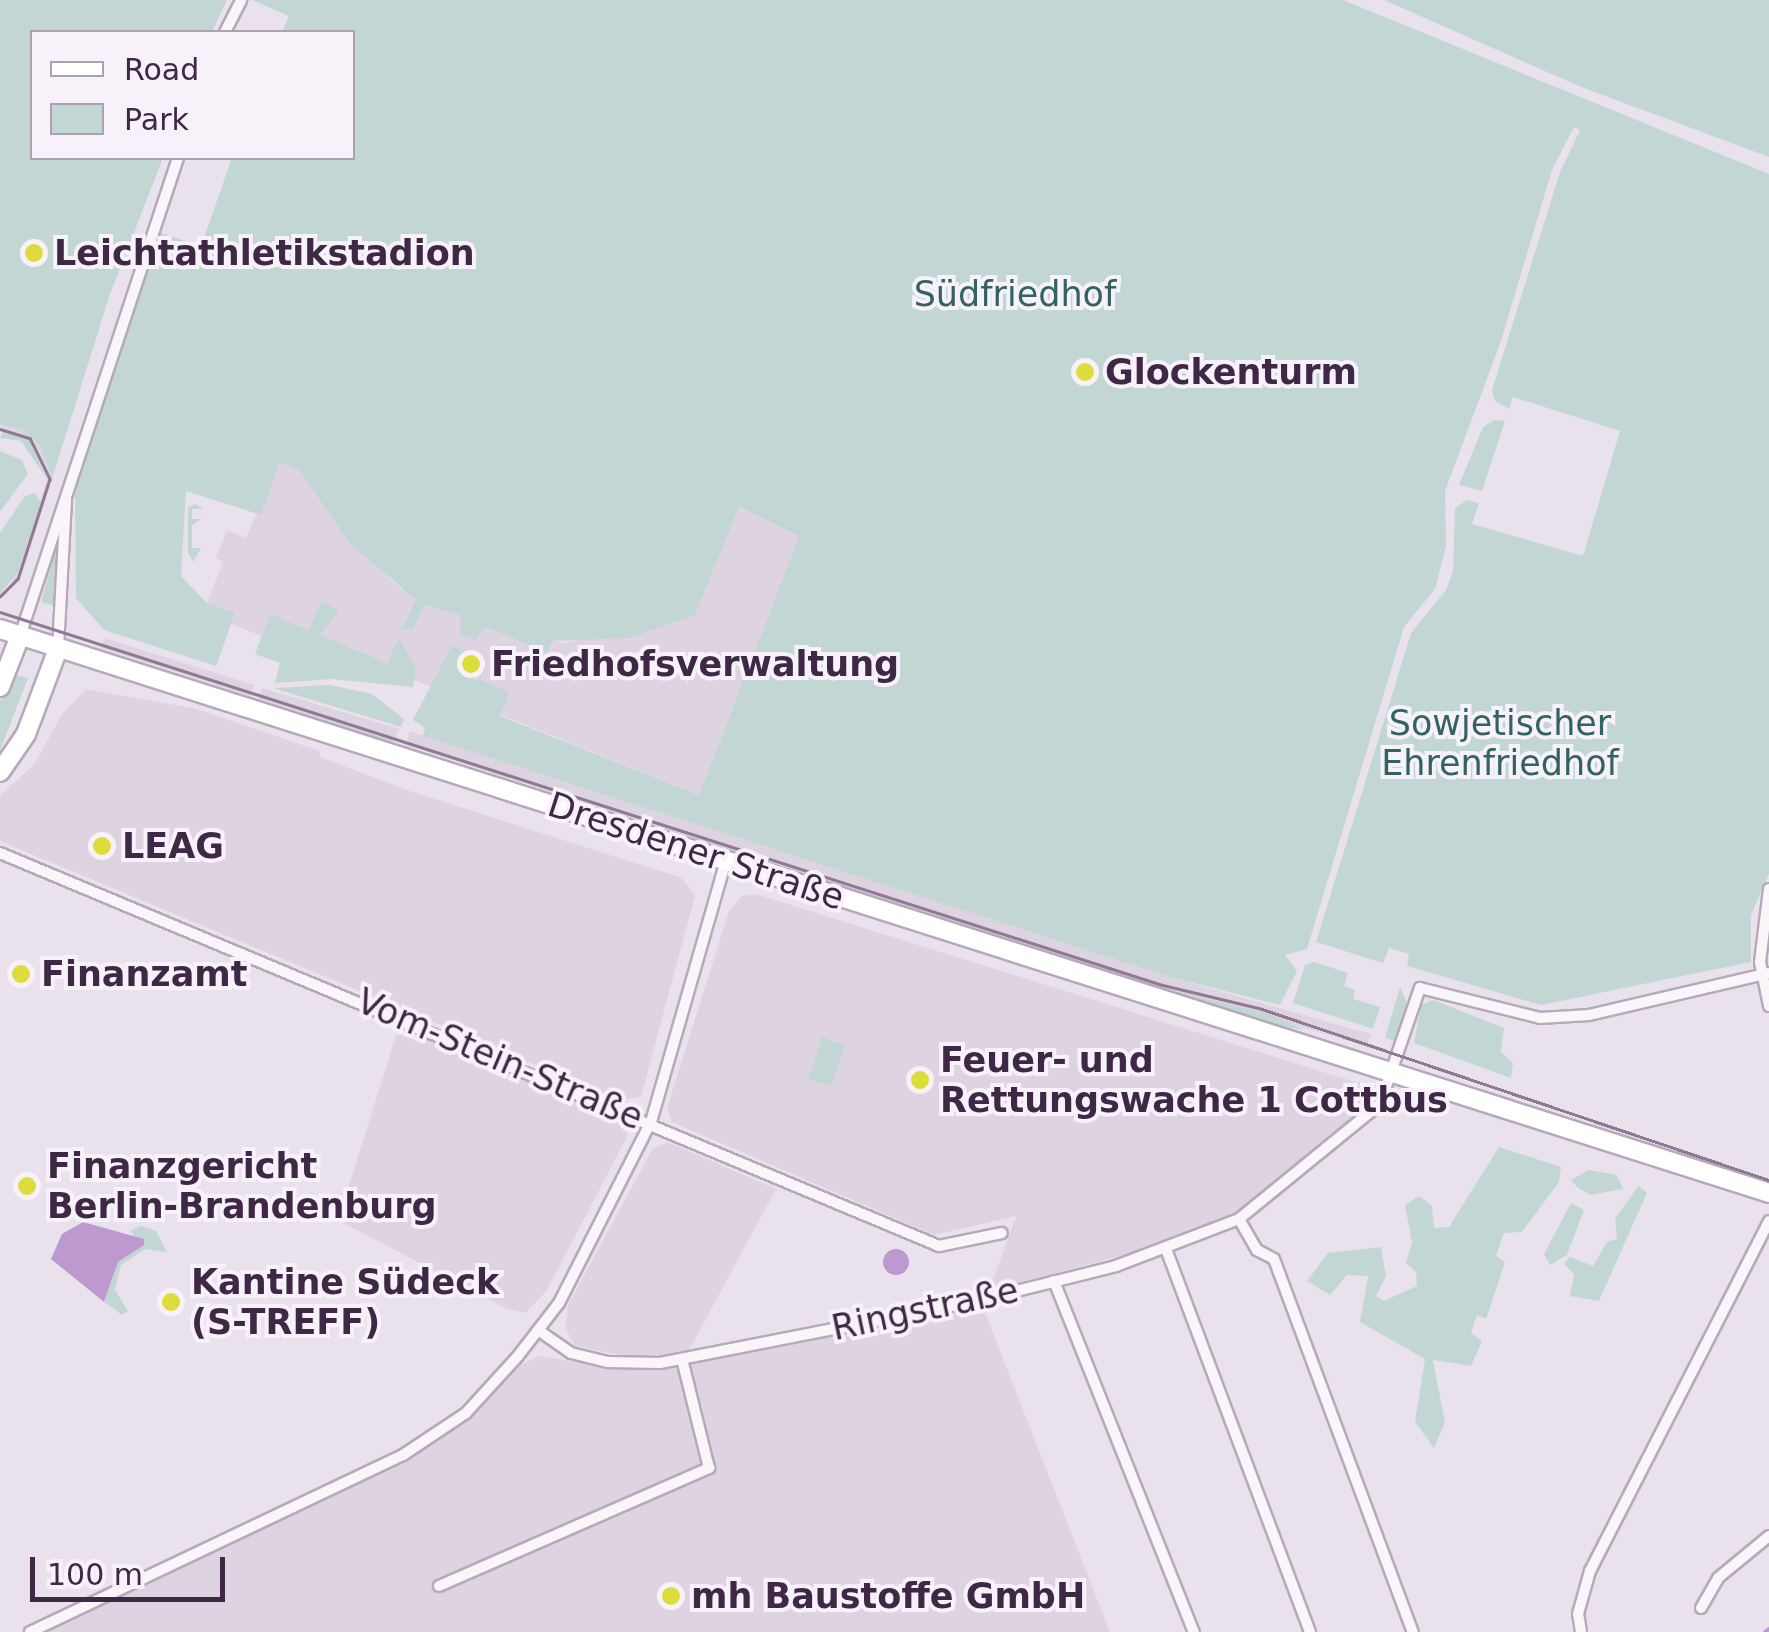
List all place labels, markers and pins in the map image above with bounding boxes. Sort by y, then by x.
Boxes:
place label: Leichtathletikstadion [54,232,475,274]
marker: Leichtathletikstadion [23,242,45,264]
place label: Glockenturm [1105,351,1357,393]
marker: Glockenturm [1074,361,1096,383]
place label: Friedhofsverwaltung [491,643,899,685]
marker: Friedhofsverwaltung [460,653,482,675]
place label: LEAG [122,825,224,867]
marker: LEAG [91,835,113,857]
place label: Finanzamt [41,953,248,995]
marker: Finanzamt [10,963,32,985]
place label: Feuer- und Rettungswache 1 Cottbus [940,1039,1448,1121]
marker: Feuer- und Rettungswache 1 Cottbus [909,1069,931,1091]
place label: Finanzgericht Berlin-Brandenburg [47,1145,437,1227]
marker: Finanzgericht Berlin-Brandenburg [16,1175,38,1197]
place label: Kantine Südeck (S-TREFF) [191,1261,499,1343]
marker: Kantine Südeck (S-TREFF) [160,1291,182,1313]
place label: mh Baustoffe GmbH [691,1575,1085,1617]
marker: mh Baustoffe GmbH [660,1585,682,1607]

